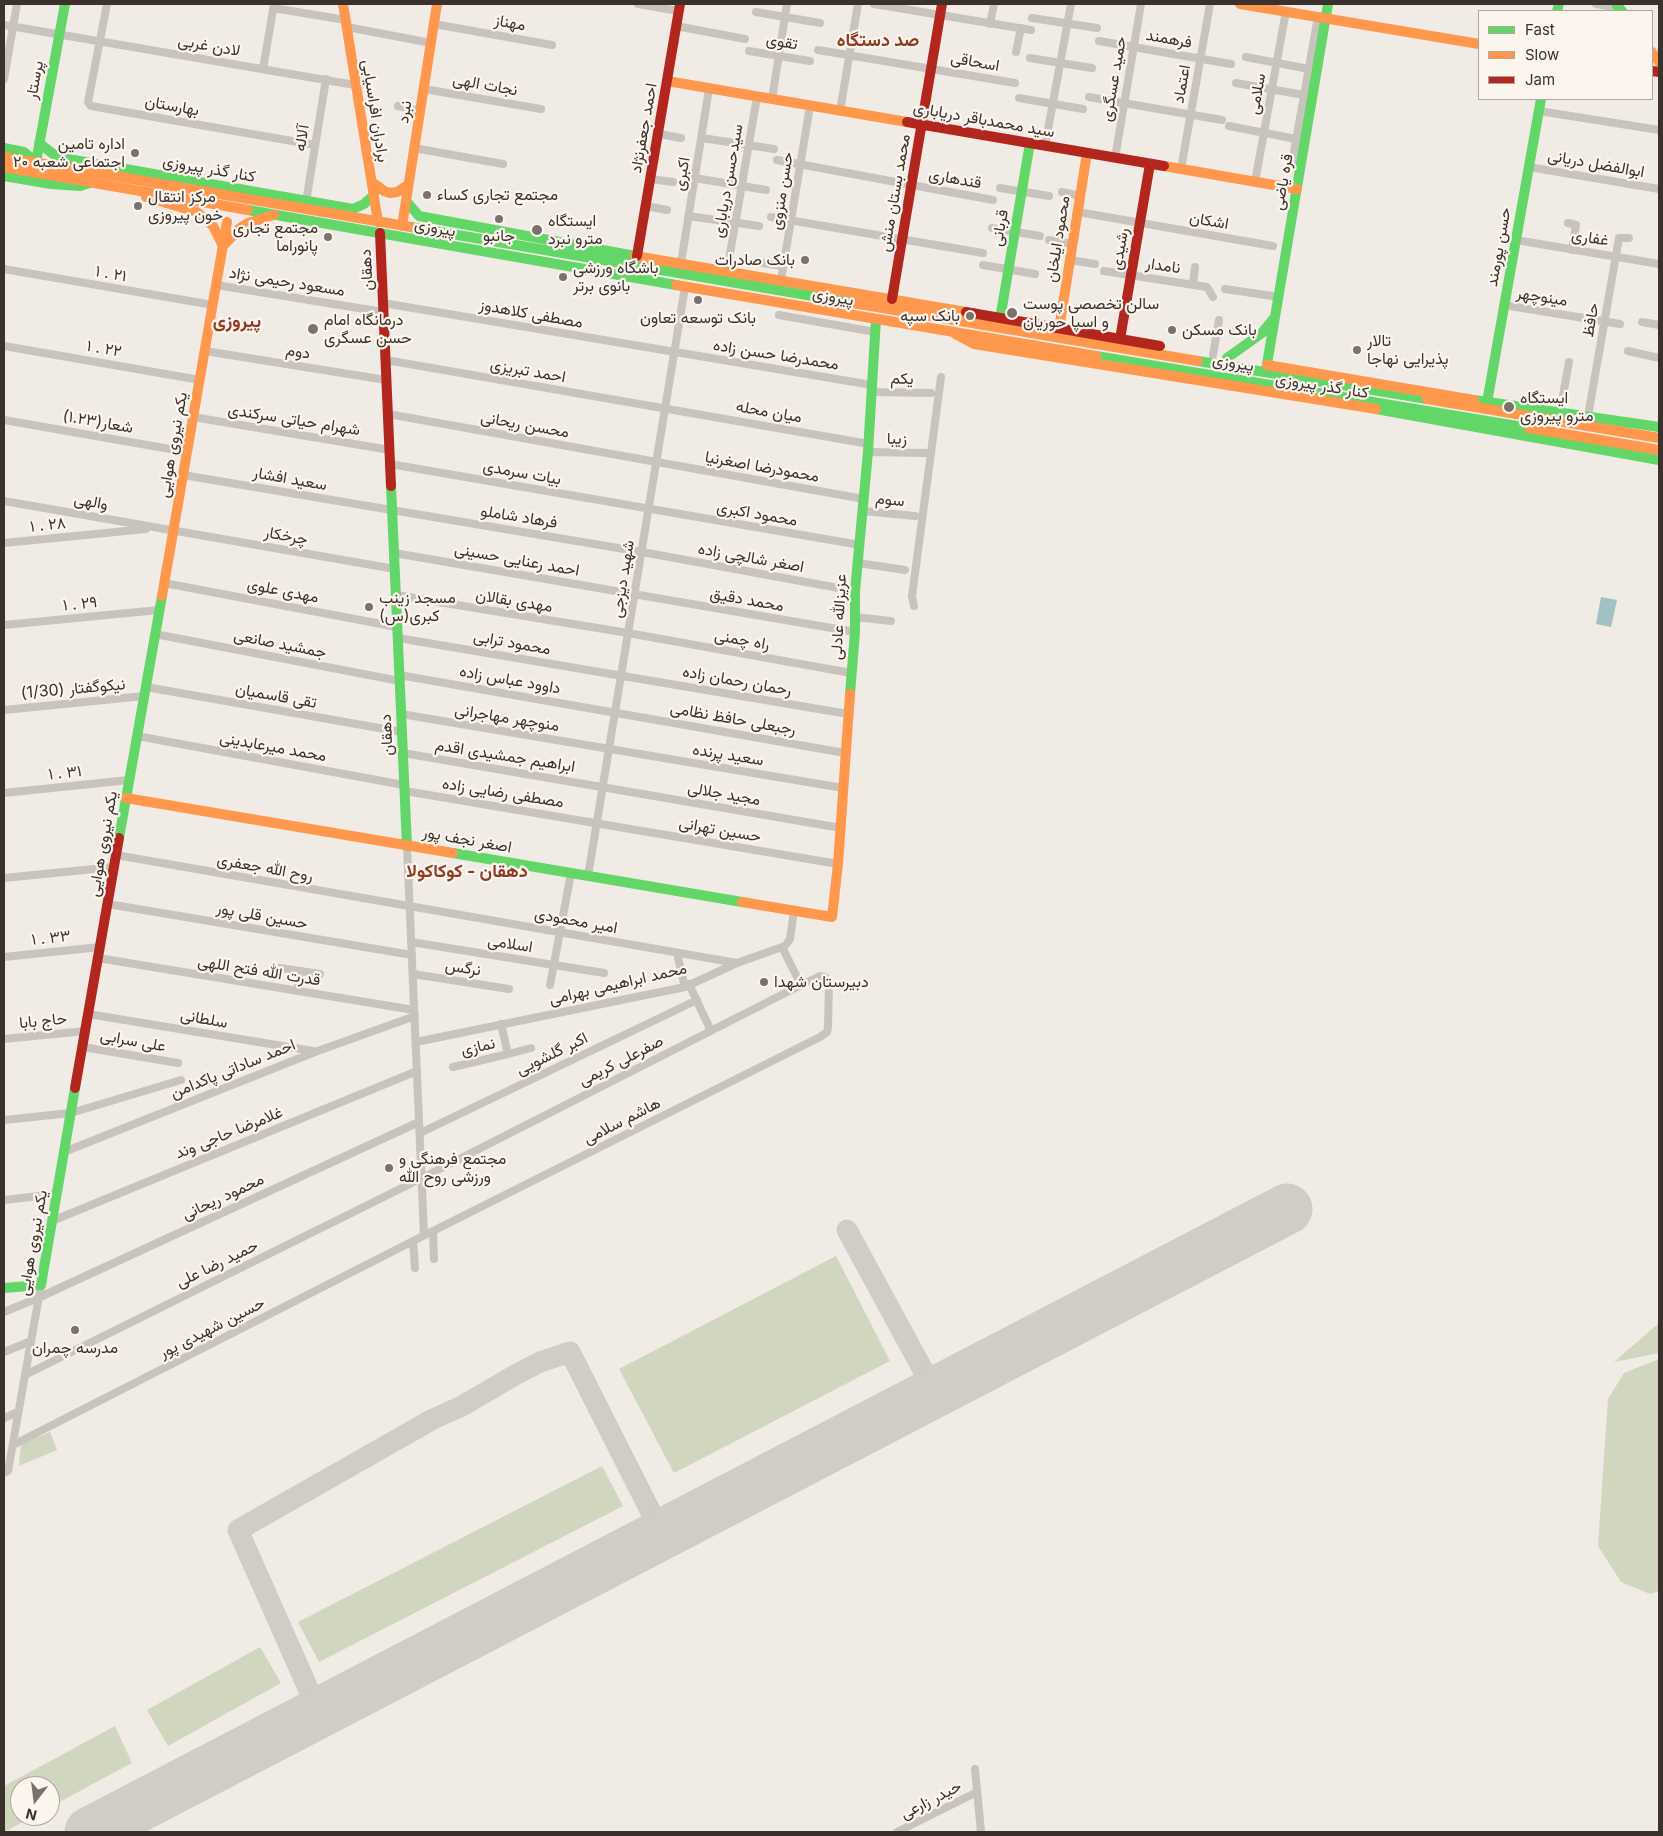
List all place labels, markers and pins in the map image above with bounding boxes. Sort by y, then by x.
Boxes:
place label: اداره تامین اجتماعی شعبه ۲۰ [13,134,125,172]
marker: اداره تامین اجتماعی شعبه ۲۰ [129,147,141,159]
place label: مجتمع تجاری کساء [437,185,558,205]
place label: مرکز انتقال خون پیروزی [148,187,223,225]
marker: مجتمع تجاری کساء [421,189,433,201]
marker: مرکز انتقال خون پیروزی [132,200,144,212]
place label: ایستگاه مترو نبرد [548,211,603,249]
marker: جانبو [493,213,505,225]
place label: مجتمع تجاری پانوراما [233,218,318,256]
marker: ایستگاه مترو نبرد [530,223,544,237]
place label: جانبو [483,226,515,246]
marker: مجتمع تجاری پانوراما [322,231,334,243]
place label: بانک صادرات [715,250,795,270]
marker: بانک صادرات [799,254,811,266]
place label: باشگاه ورزشی بانوی برتر [573,258,658,296]
marker: باشگاه ورزشی بانوی برتر [557,271,569,283]
marker: بانک توسعه تعاون [692,294,704,306]
place label: سالن تخصصی پوست و اسپا حوریان [1023,294,1159,332]
place label: بانک سپه [900,306,960,326]
marker: سالن تخصصی پوست و اسپا حوریان [1005,306,1019,320]
place label: بانک توسعه تعاون [640,308,756,328]
place label: درمانگاه امام حسن عسگری [324,310,412,348]
marker: بانک سپه [964,310,976,322]
place label: بانک مسکن [1182,320,1257,340]
marker: درمانگاه امام حسن عسگری [306,322,320,336]
marker: بانک مسکن [1166,324,1178,336]
place label: تالار پذیرایی نهاجا [1367,331,1448,369]
marker: تالار پذیرایی نهاجا [1351,344,1363,356]
place label: ایستگاه مترو پیروزی [1520,388,1594,426]
marker: ایستگاه مترو پیروزی [1502,400,1516,414]
place label: مسجد زینب کبری(س) [379,588,456,626]
marker: مسجد زینب کبری(س) [363,601,375,613]
place label: دبیرستان شهدا [774,972,869,992]
marker: دبیرستان شهدا [758,976,770,988]
place label: مجتمع فرهنگی و ورزشی روح الله [399,1149,506,1187]
marker: مجتمع فرهنگی و ورزشی روح الله [383,1162,395,1174]
marker: مدرسه چمران [69,1324,81,1336]
place label: مدرسه چمران [32,1338,118,1358]

